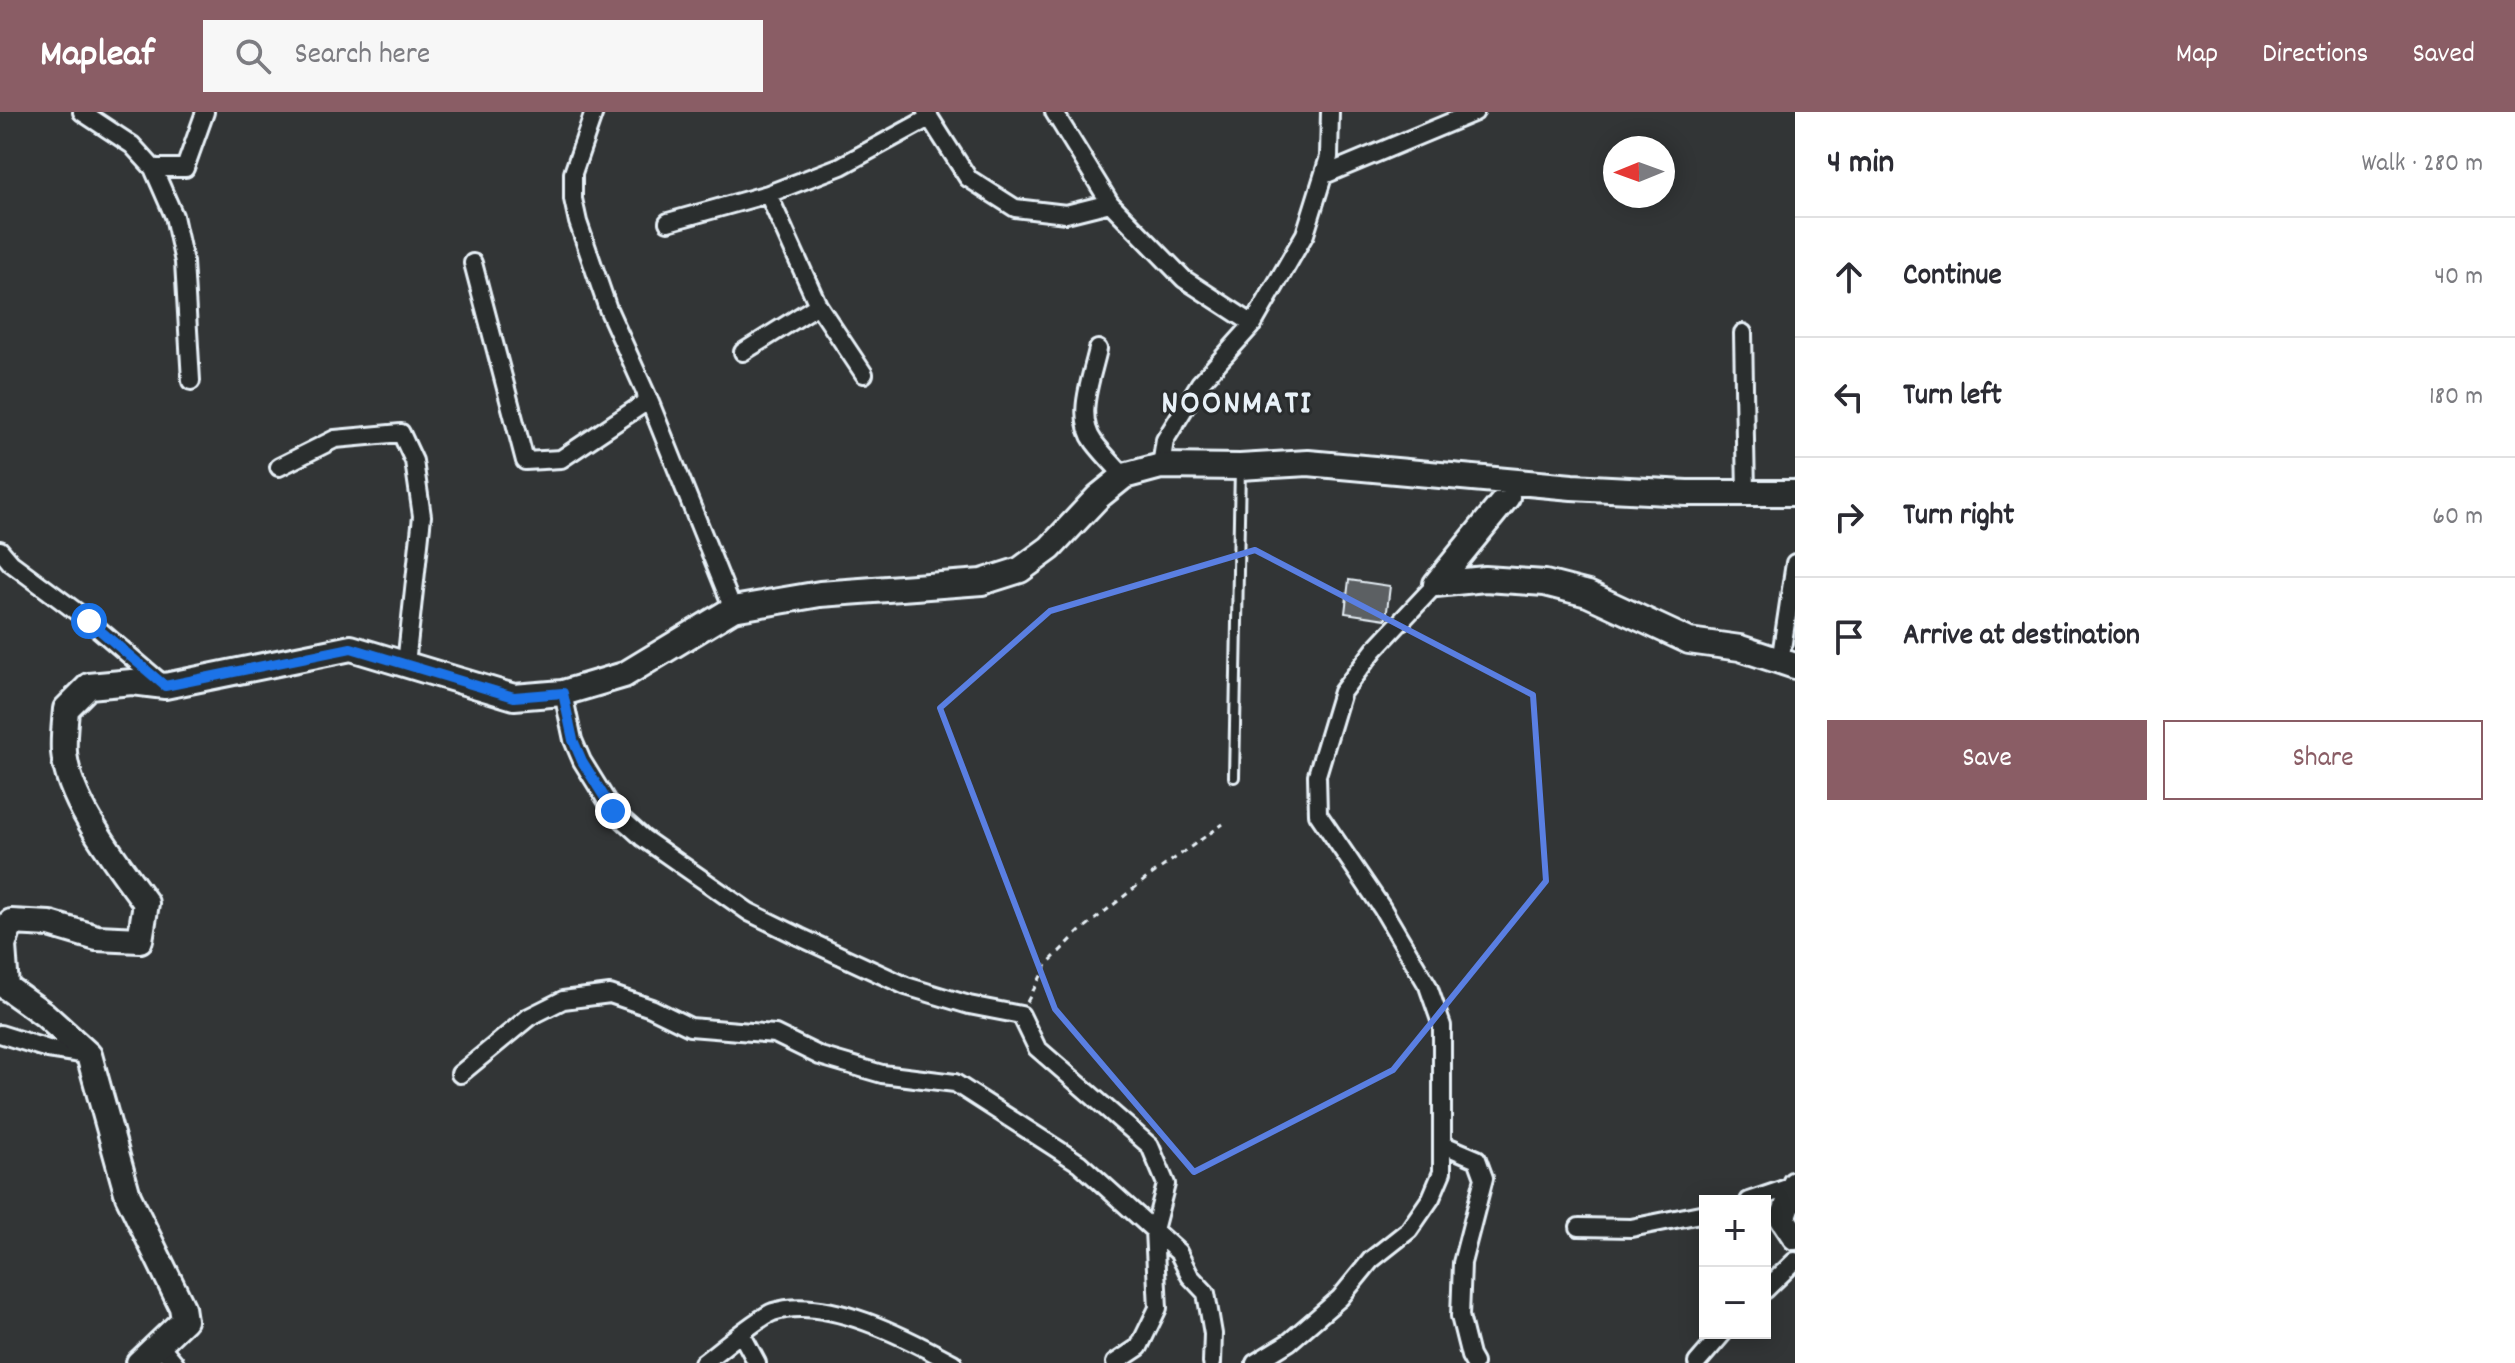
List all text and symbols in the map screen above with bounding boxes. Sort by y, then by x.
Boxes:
search box [203,20,763,92]
text: Mapleaf [40,29,155,84]
icon: search [231,34,275,78]
text: Search here [295,35,430,78]
text: Map [2176,36,2218,76]
text: Directions [2262,36,2368,76]
text: Saved [2412,36,2475,76]
north arrow [1603,136,1675,208]
text: 4 min [1827,140,1894,189]
text: Walk · 280 m [2361,146,2483,183]
icon: ahead [1827,255,1871,299]
text: Continue [1903,256,2002,299]
text: 40 m [2434,259,2483,296]
icon: left [1827,375,1871,419]
text: Turn left [1903,376,2002,419]
text: 180 m [2429,379,2483,416]
district label: NOONMATI [1161,381,1313,430]
icon: right [1827,495,1871,539]
text: Turn right [1903,496,2014,539]
text: 60 m [2432,499,2483,536]
route start [71,603,107,639]
icon: arrive [1827,615,1871,659]
text: Arrive at destination [1903,616,2140,659]
button: Save [1827,720,2147,800]
button: Share [2163,720,2483,800]
route end [595,793,631,829]
map controls [1699,1195,1771,1339]
button: + [1699,1195,1771,1267]
button: − [1699,1267,1771,1339]

